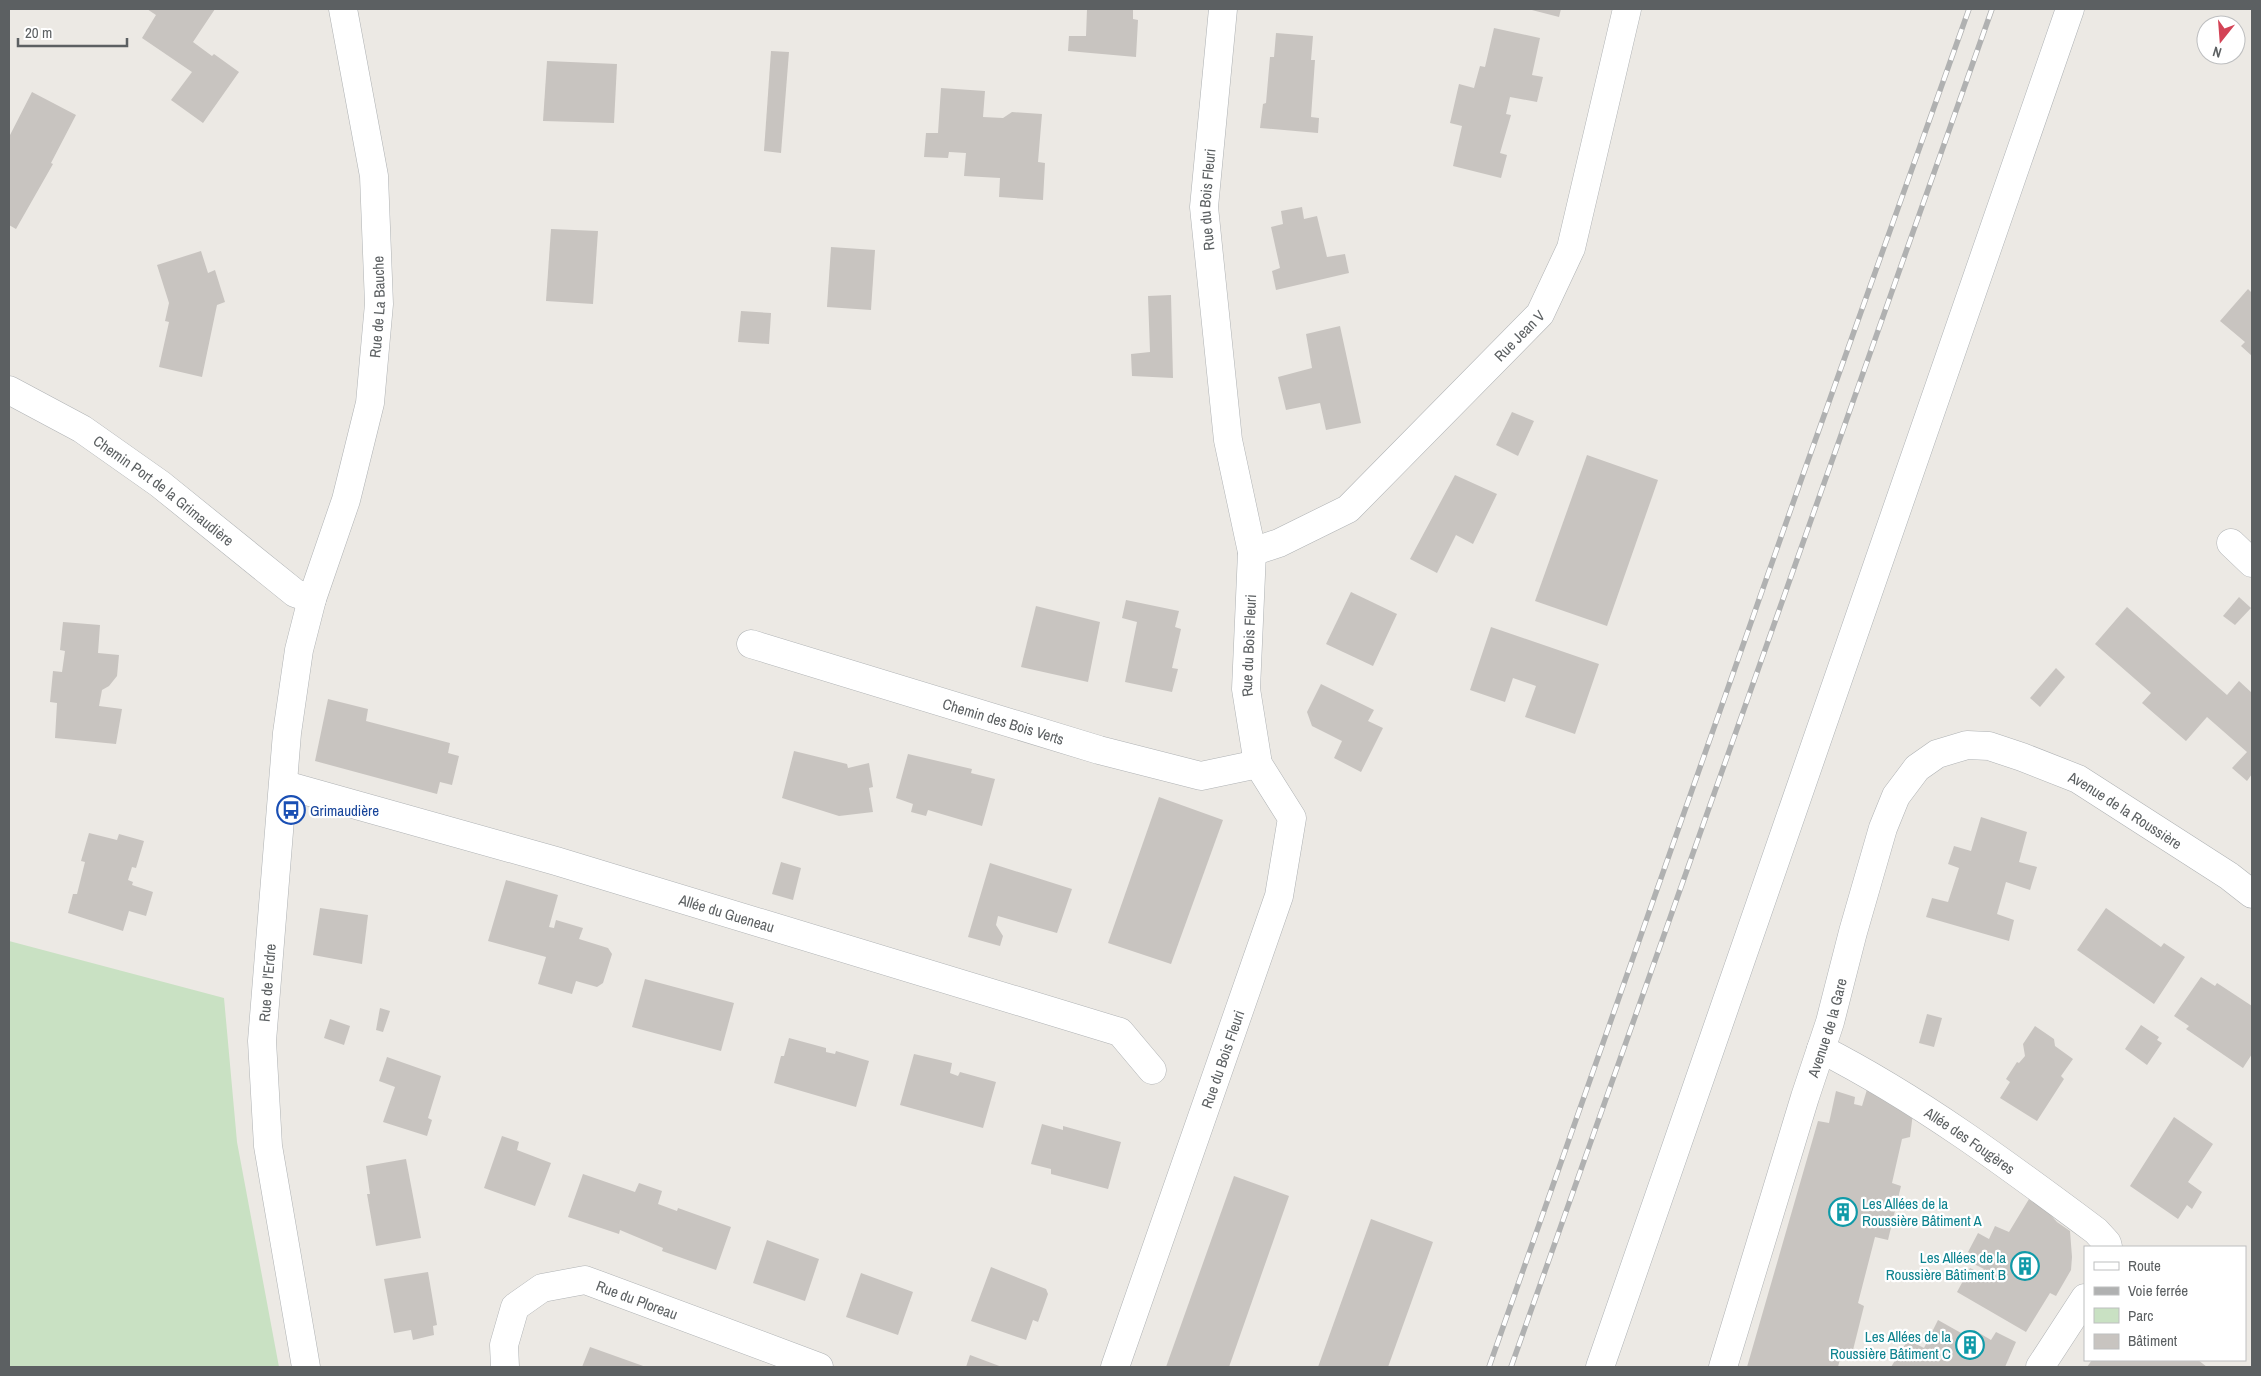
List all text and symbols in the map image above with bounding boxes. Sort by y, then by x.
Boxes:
scale bar [18,15,126,47]
north arrow [2196,15,2246,65]
text: 20 m [25,22,52,43]
text: N [2211,43,2224,62]
street label: Rue du Bois Fleuri [1193,147,1220,252]
street label: Rue de La Bauche [364,255,390,359]
street label: Rue Jean V [1489,305,1550,366]
street label: Chemin Port de la Grimaudière [89,430,239,550]
street label: Rue du Bois Fleuri [1235,594,1261,698]
street label: Chemin des Bois Verts [940,693,1067,749]
street label: Avenue de la Roussière [2065,765,2186,854]
bus stop icon: Grimaudière [276,795,306,825]
place label: Grimaudière [310,800,379,821]
street label: Allée du Gueneau [676,888,777,937]
street label: Rue de l'Erdre [253,943,280,1022]
street label: Avenue de la Gare [1802,976,1851,1081]
street label: Rue du Bois Fleuri [1195,1007,1249,1111]
street label: Allée des Fougères [1920,1101,2020,1179]
place label: Les Allées de la Roussière Bâtiment A [1862,1193,1982,1231]
building icon: Les Allées de la Roussière Bâtiment A [1828,1197,1858,1227]
legend [2084,1246,2246,1361]
place label: Les Allées de la Roussière Bâtiment B [1886,1247,2006,1285]
building icon: Les Allées de la Roussière Bâtiment B [2010,1251,2040,1281]
text: Route [2128,1255,2161,1276]
street label: Rue du Ploreau [593,1275,681,1324]
text: Voie ferrée [2128,1280,2188,1301]
text: Parc [2128,1305,2153,1326]
place label: Les Allées de la Roussière Bâtiment C [1830,1326,1951,1364]
building icon: Les Allées de la Roussière Bâtiment C [1955,1330,1985,1360]
text: Bâtiment [2128,1330,2178,1351]

